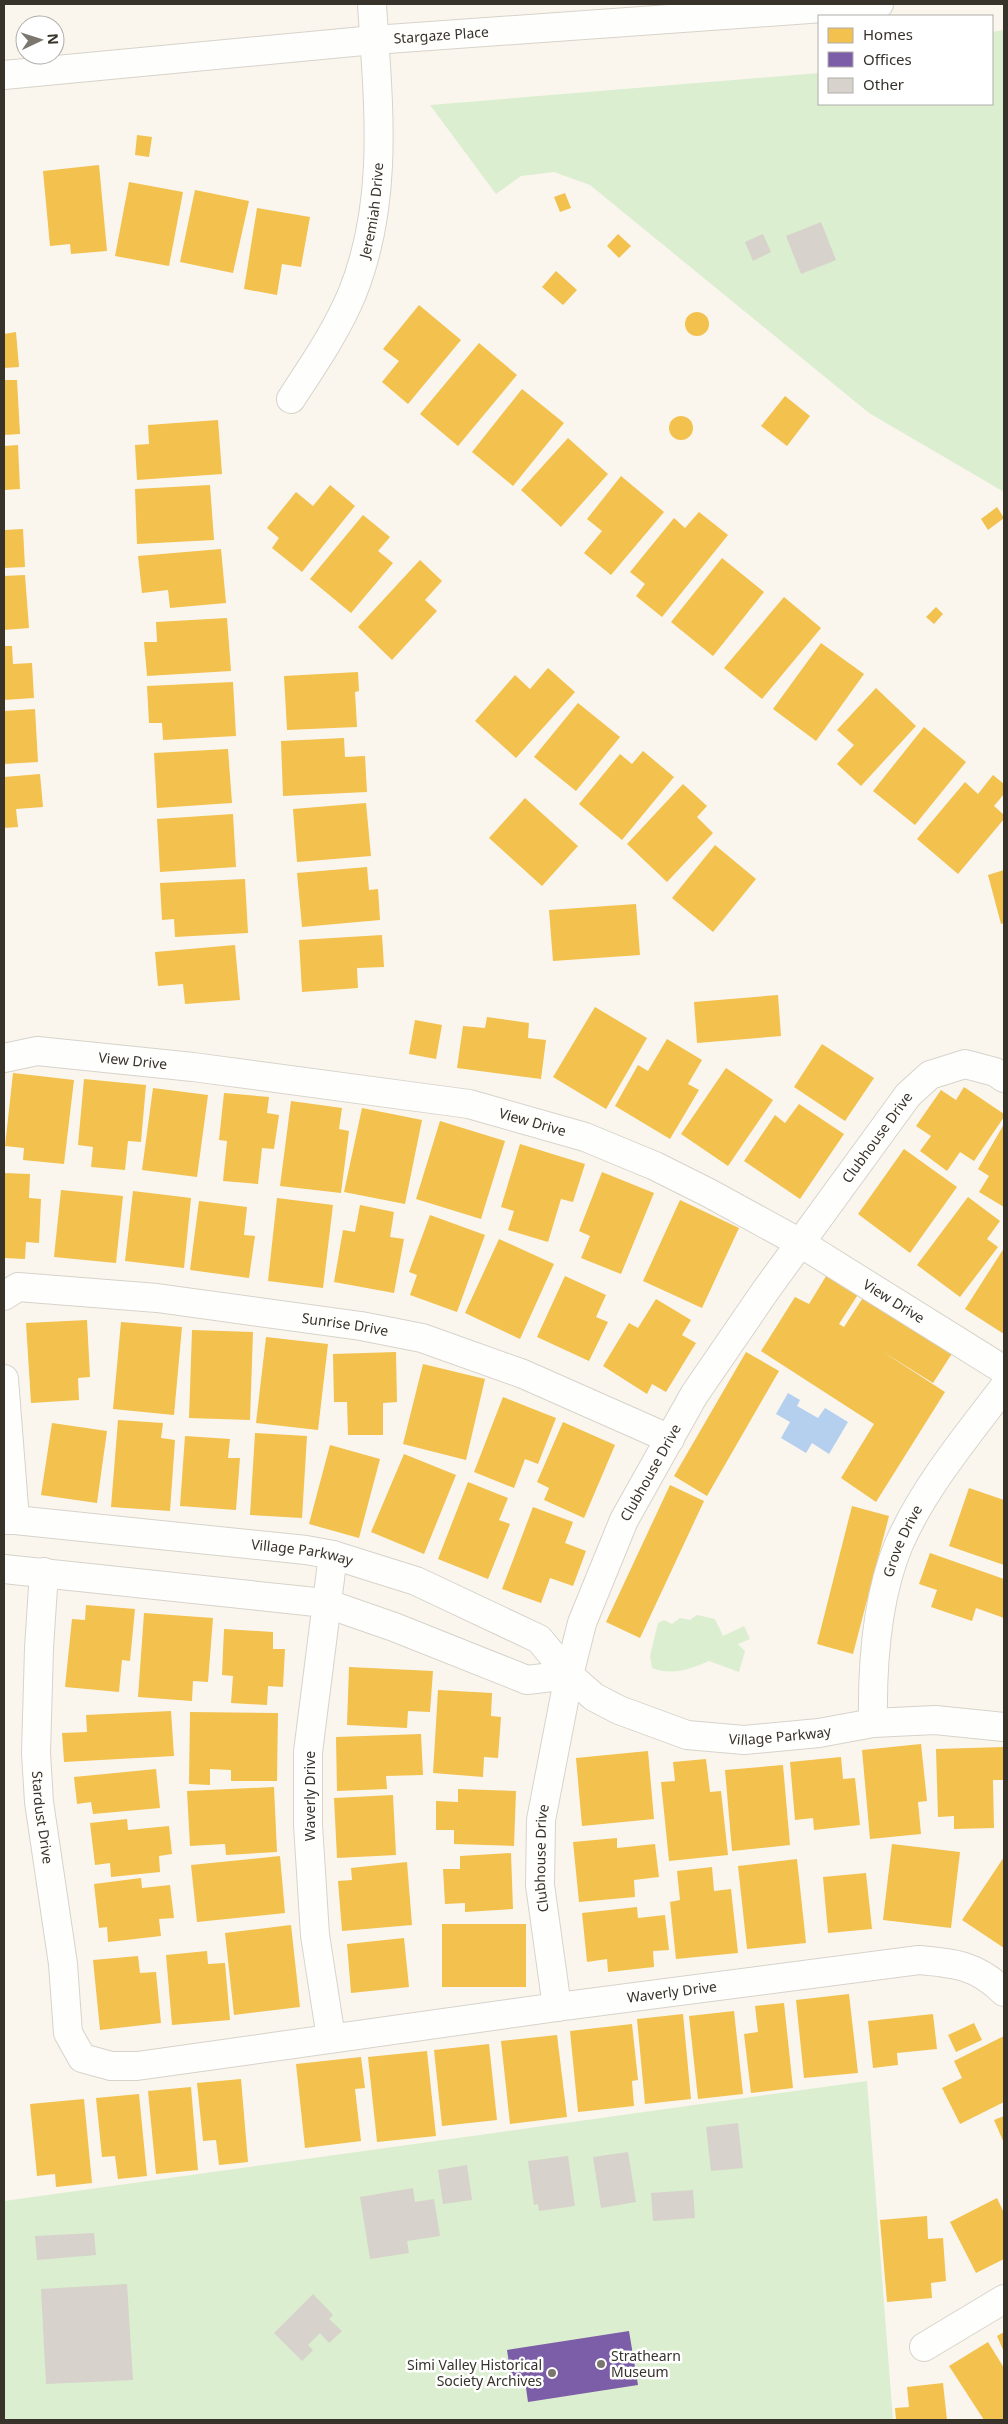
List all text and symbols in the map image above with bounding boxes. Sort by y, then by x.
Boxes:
north arrow [15,15,65,65]
legend [818,15,993,105]
street label: Stargaze Place [393,22,490,48]
text: Homes [863,24,913,44]
text: N [44,33,63,45]
text: Offices [863,49,912,69]
text: Other [863,74,904,94]
street label: Jeremiah Drive [354,162,387,262]
street label: View Drive [98,1047,168,1073]
street label: Clubhouse Drive [837,1088,916,1187]
street label: View Drive [497,1103,568,1140]
street label: View Drive [860,1275,928,1327]
street label: Sunrise Drive [301,1308,390,1340]
street label: Clubhouse Drive [615,1420,685,1524]
street label: Grove Drive [878,1501,926,1579]
street label: Village Parkway [250,1534,356,1570]
street label: Village Parkway [728,1721,833,1749]
street label: Waverly Drive [300,1751,319,1841]
street label: Stardust Drive [28,1770,58,1865]
street label: Clubhouse Drive [530,1802,553,1914]
street label: Waverly Drive [626,1976,718,2007]
place label: Strathearn Museum [611,2346,681,2381]
place label: Simi Valley Historical Society Archives [407,2355,542,2390]
marker: Strathearn Museum [595,2358,607,2370]
marker: Simi Valley Historical Society Archives [546,2367,558,2379]

